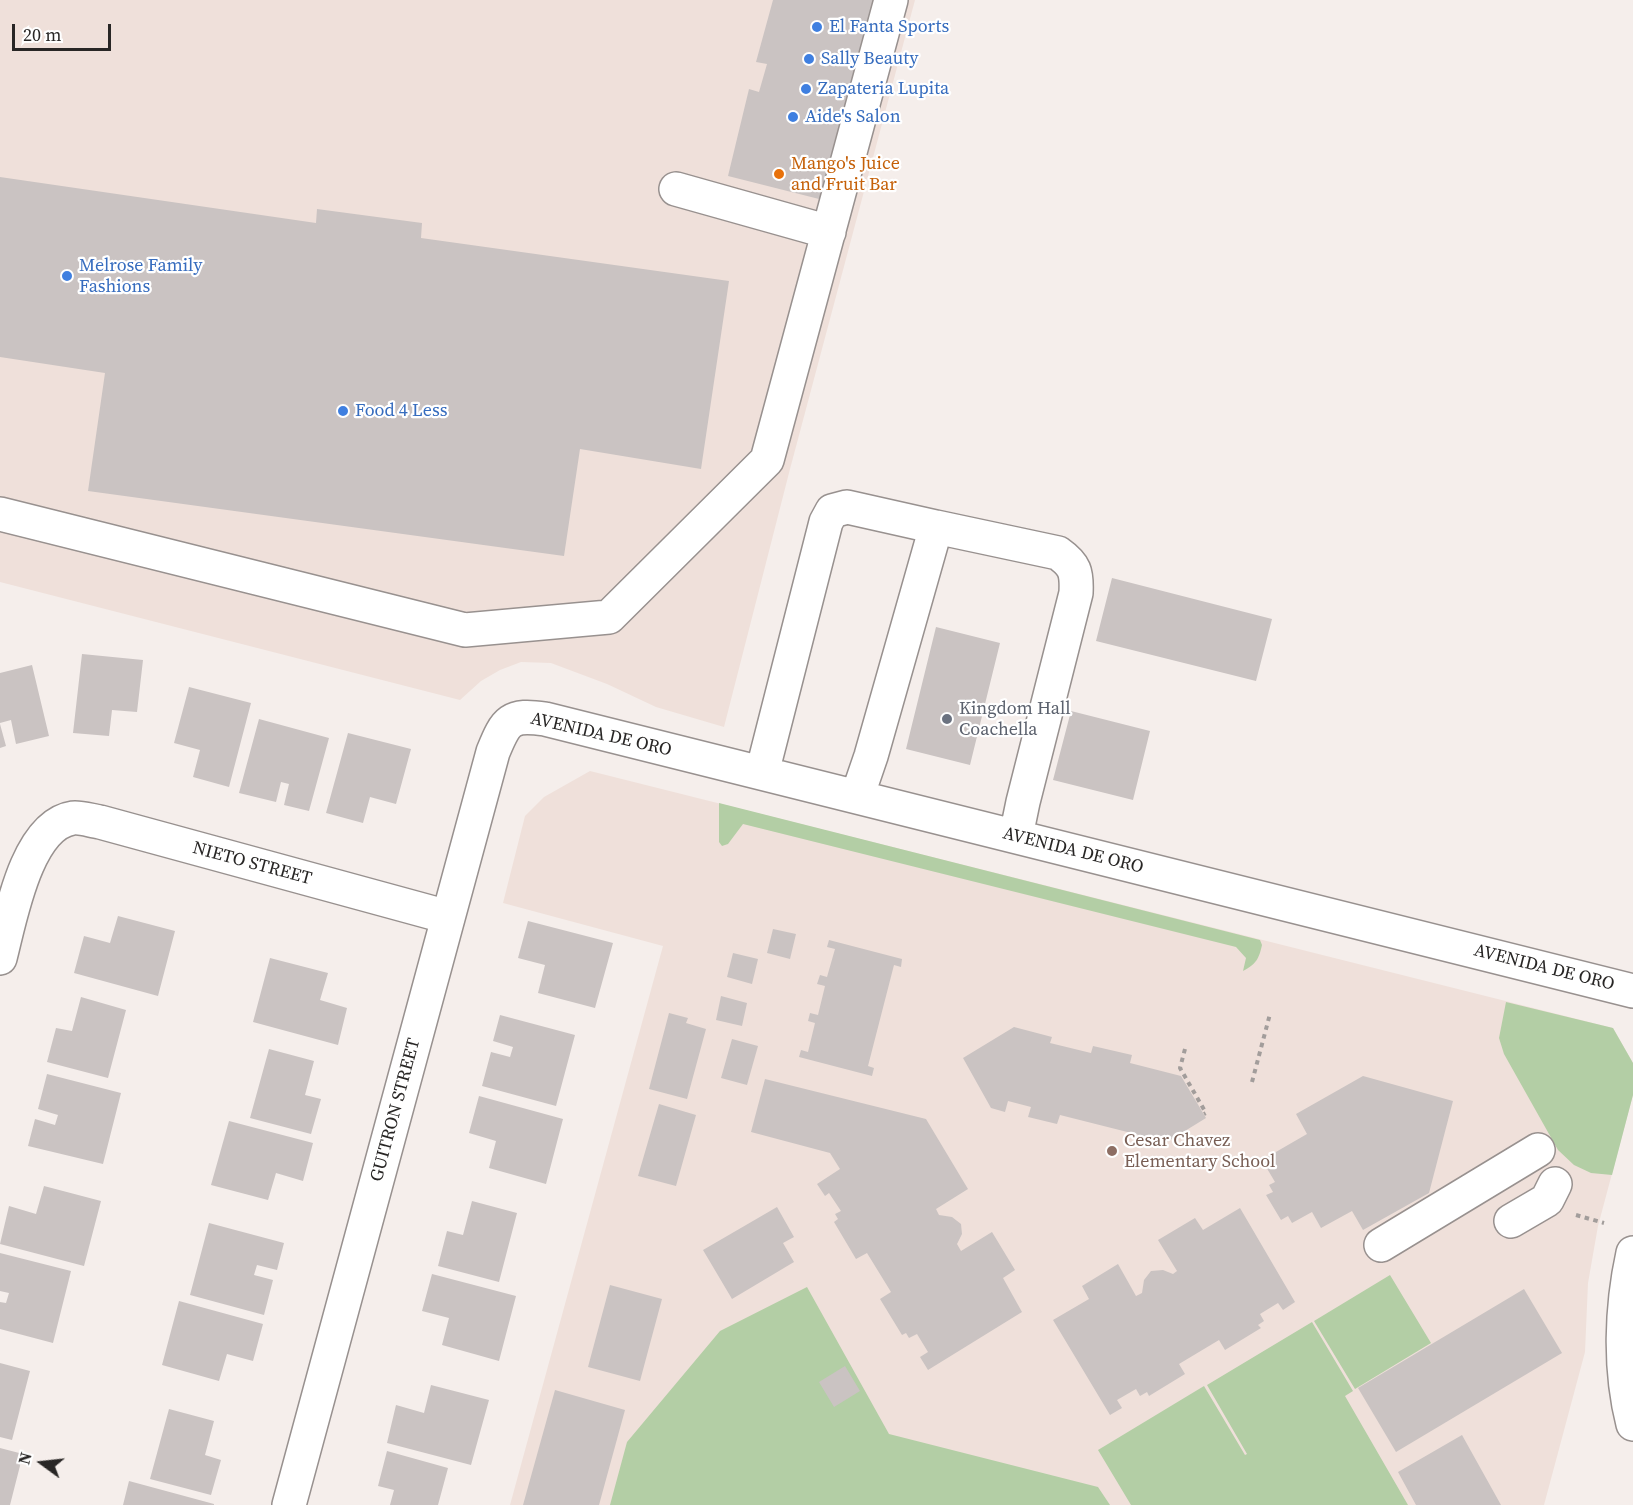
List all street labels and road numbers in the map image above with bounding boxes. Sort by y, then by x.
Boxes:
street label: AVENIDA DE ORO [528,708,674,762]
street label: AVENIDA DE ORO [1001,823,1145,879]
street label: NIETO STREET [190,838,314,890]
street label: AVENIDA DE ORO [1472,940,1616,996]
street label: GUITRON STREET [366,1036,426,1184]

